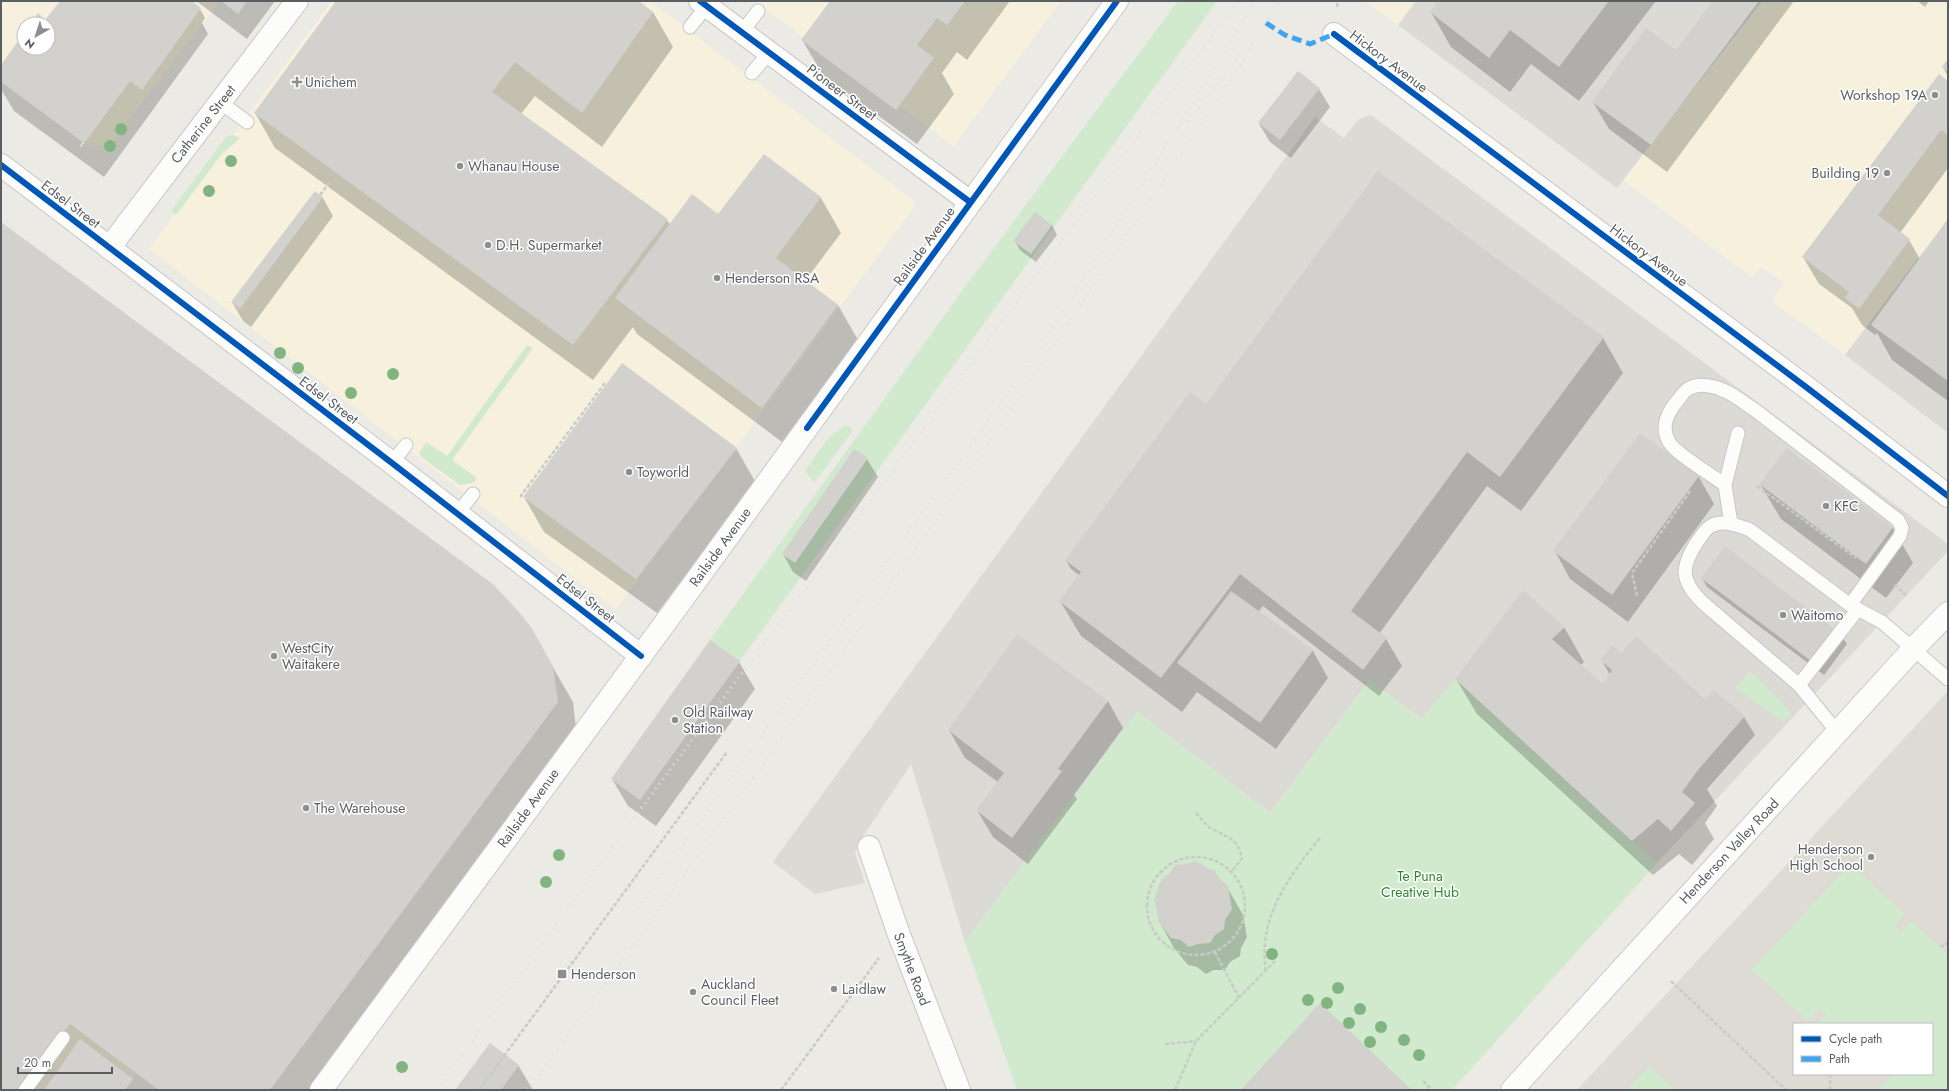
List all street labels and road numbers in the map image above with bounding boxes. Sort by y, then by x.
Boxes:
street label: Hickory Avenue [1346,25,1432,97]
street label: Pioneer Street [803,59,882,125]
street label: Catherine Street [166,80,240,168]
street label: Edsel Street [37,175,105,233]
street label: Railside Avenue [888,202,960,290]
street label: Hickory Avenue [1606,219,1692,291]
street label: Edsel Street [295,371,363,429]
street label: Railside Avenue [684,503,756,591]
street label: Edsel Street [553,569,620,628]
street label: Railside Avenue [492,764,564,852]
street label: Henderson Valley Road [1675,794,1783,908]
street label: Smythe Road [889,929,935,1009]

